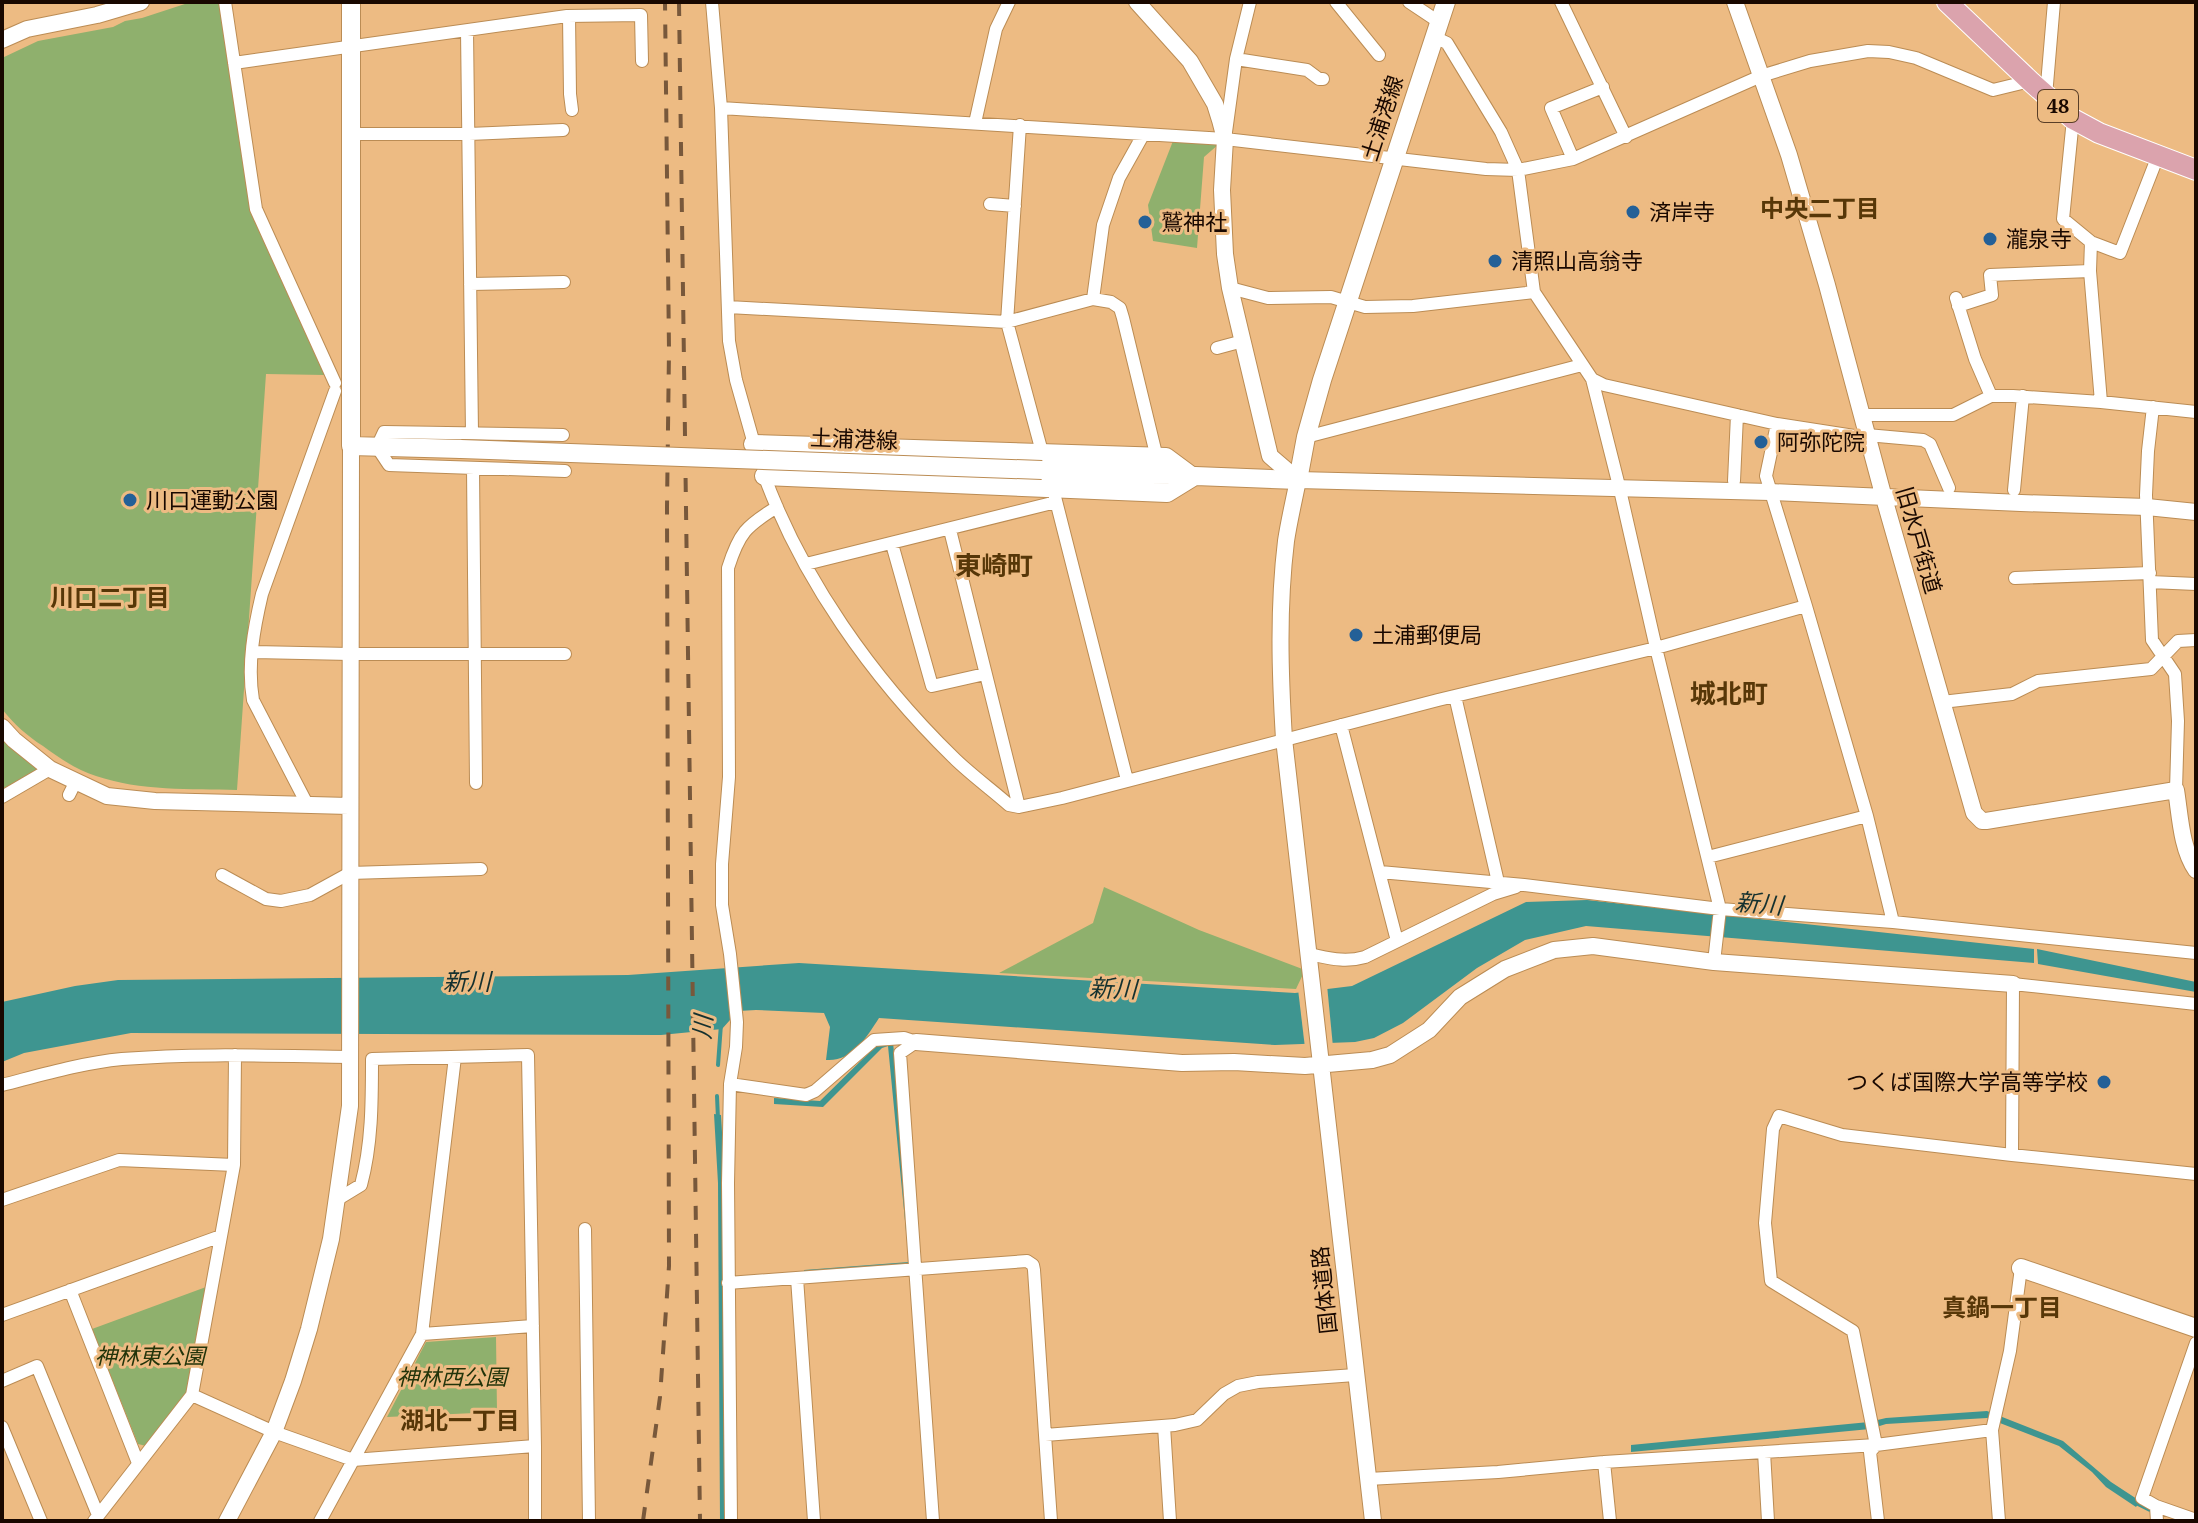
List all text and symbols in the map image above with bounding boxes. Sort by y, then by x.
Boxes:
street label: 土浦港線 [1353,71,1409,164]
road number: 48 [2038,90,2078,122]
district label: 中央二丁目 [1760,191,1880,224]
place label: 済岸寺 [1649,196,1715,226]
marker: 済岸寺 [1624,203,1642,221]
place label: 鷲神社 [1161,206,1227,236]
marker: 鷲神社 [1136,213,1154,231]
place label: 瀧泉寺 [2006,223,2072,253]
marker: 瀧泉寺 [1981,230,1999,248]
place label: 清照山高翁寺 [1511,245,1643,275]
marker: 清照山高翁寺 [1486,252,1504,270]
street label: 土浦港線 [810,421,899,455]
place label: 阿弥陀院 [1777,426,1865,456]
marker: 阿弥陀院 [1752,433,1770,451]
street label: 旧水戸街道 [1890,483,1950,597]
place label: 川口運動公園 [146,484,278,514]
marker: 川口運動公園 [121,491,139,509]
district label: 東崎町 [955,547,1033,583]
district label: 川口二丁目 [50,580,170,613]
place label: 土浦郵便局 [1372,619,1482,649]
marker: 土浦郵便局 [1347,626,1365,644]
district label: 城北町 [1690,675,1768,711]
water label: 新川 [1734,884,1787,921]
water label: 新川 [443,964,494,997]
water label: 新川 [1088,970,1141,1005]
water label: 川 [684,1010,719,1040]
place label: つくば国際大学高等学校 [1846,1066,2088,1096]
marker: つくば国際大学高等学校 [2095,1073,2113,1091]
street label: 国体道路 [1303,1245,1343,1335]
district label: 真鍋一丁目 [1942,1290,2062,1323]
park label: 神林東公園 [95,1340,208,1370]
park label: 神林西公園 [397,1361,510,1391]
district label: 湖北一丁目 [400,1403,520,1436]

